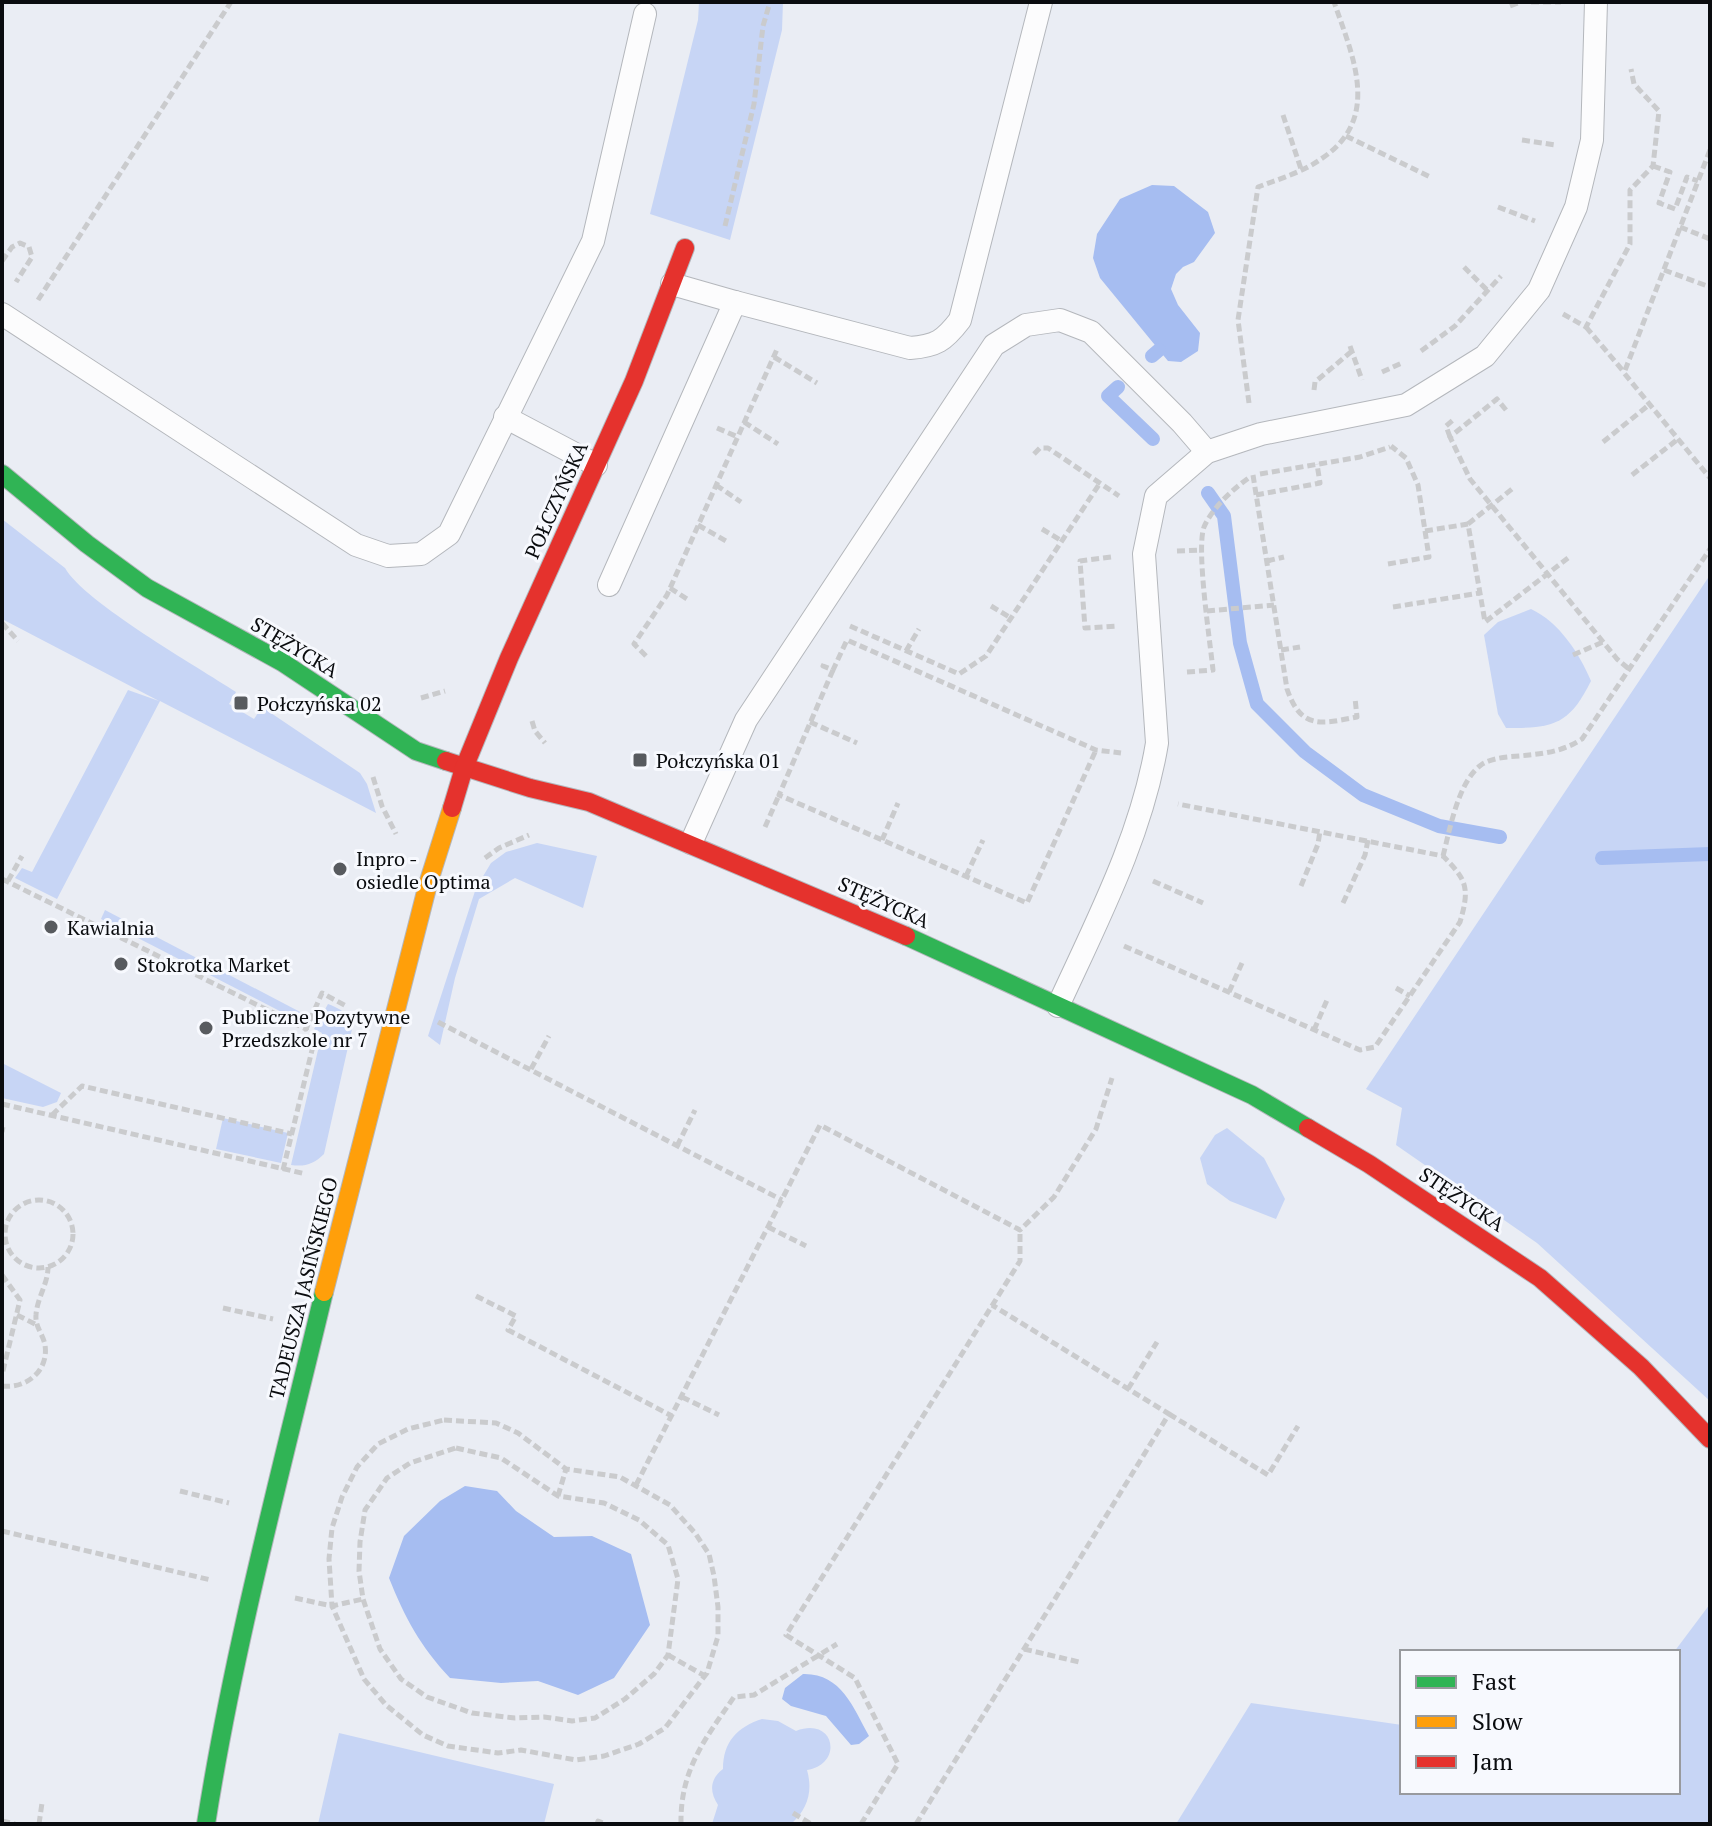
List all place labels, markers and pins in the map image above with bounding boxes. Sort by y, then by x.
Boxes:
place label: Połczyńska 02 [257,690,382,717]
marker: Połczyńska 02 [232,694,250,712]
place label: Połczyńska 01 [656,747,781,774]
marker: Połczyńska 01 [631,751,649,769]
place label: Inpro - osiedle Optima [356,845,491,895]
marker: Inpro - osiedle Optima [331,860,349,878]
place label: Kawialnia [67,914,155,941]
marker: Kawialnia [42,918,60,936]
place label: Stokrotka Market [137,951,291,978]
marker: Stokrotka Market [112,955,130,973]
place label: Publiczne Pozytywne Przedszkole nr 7 [222,1003,410,1053]
marker: Publiczne Pozytywne Przedszkole nr 7 [197,1019,215,1037]

